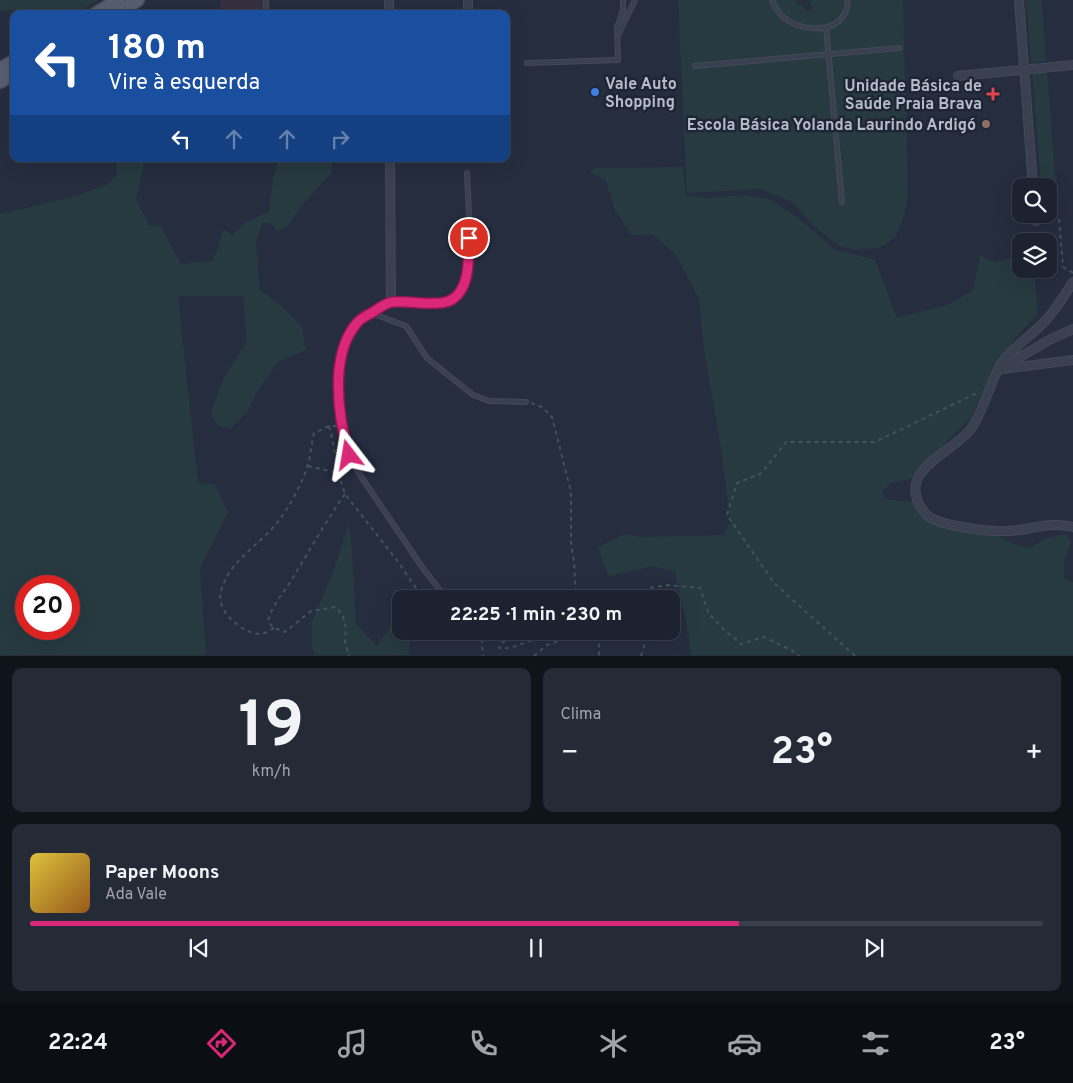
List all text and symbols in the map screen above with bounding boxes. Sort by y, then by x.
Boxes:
text: 180 m [108,27,206,71]
icon: left [25,30,90,95]
text: Vire à esquerda [108,70,260,97]
place label: Vale Auto Shopping [605,75,677,113]
place label: Unidade Básica de Saúde Praia Brava [844,77,982,115]
marker: Vale Auto Shopping [589,86,601,98]
marker: Unidade Básica de Saúde Praia Brava [986,87,1000,101]
place label: Escola Básica Yolanda Laurindo Ardigó [687,116,976,136]
marker: Escola Básica Yolanda Laurindo Ardigó [980,118,992,130]
icon: left [167,125,195,153]
icon: ahead [220,125,248,153]
icon: ahead [273,125,301,153]
icon: right [326,125,354,153]
map controls [1012,178,1057,278]
button: search [1012,178,1057,223]
pin [448,217,490,259]
icon: arrive [455,224,483,252]
button: layers [1012,233,1057,278]
position arrow [322,428,374,480]
speed limit sign: 20 [15,575,80,640]
text: 22:25 · 1 min · 230 m [450,603,622,627]
text: 19 [238,688,304,770]
text: Clima [561,705,601,725]
text: 23° [771,729,833,778]
text: − [561,736,579,772]
text: + [1025,736,1043,772]
text: km/h [252,762,291,782]
text: Paper Moons [105,861,219,885]
text: Ada Vale [105,885,167,905]
icon: previous [185,934,213,962]
icon: pause [522,934,550,962]
icon: next [860,934,888,962]
icon: directions [204,1026,239,1061]
icon: music [335,1026,370,1061]
icon: phone [466,1026,501,1061]
icon: climate [596,1026,631,1061]
icon: car [727,1026,762,1061]
icon: filters [858,1026,893,1061]
text: 22:24 [48,1030,108,1057]
text: 23° [989,1030,1025,1057]

